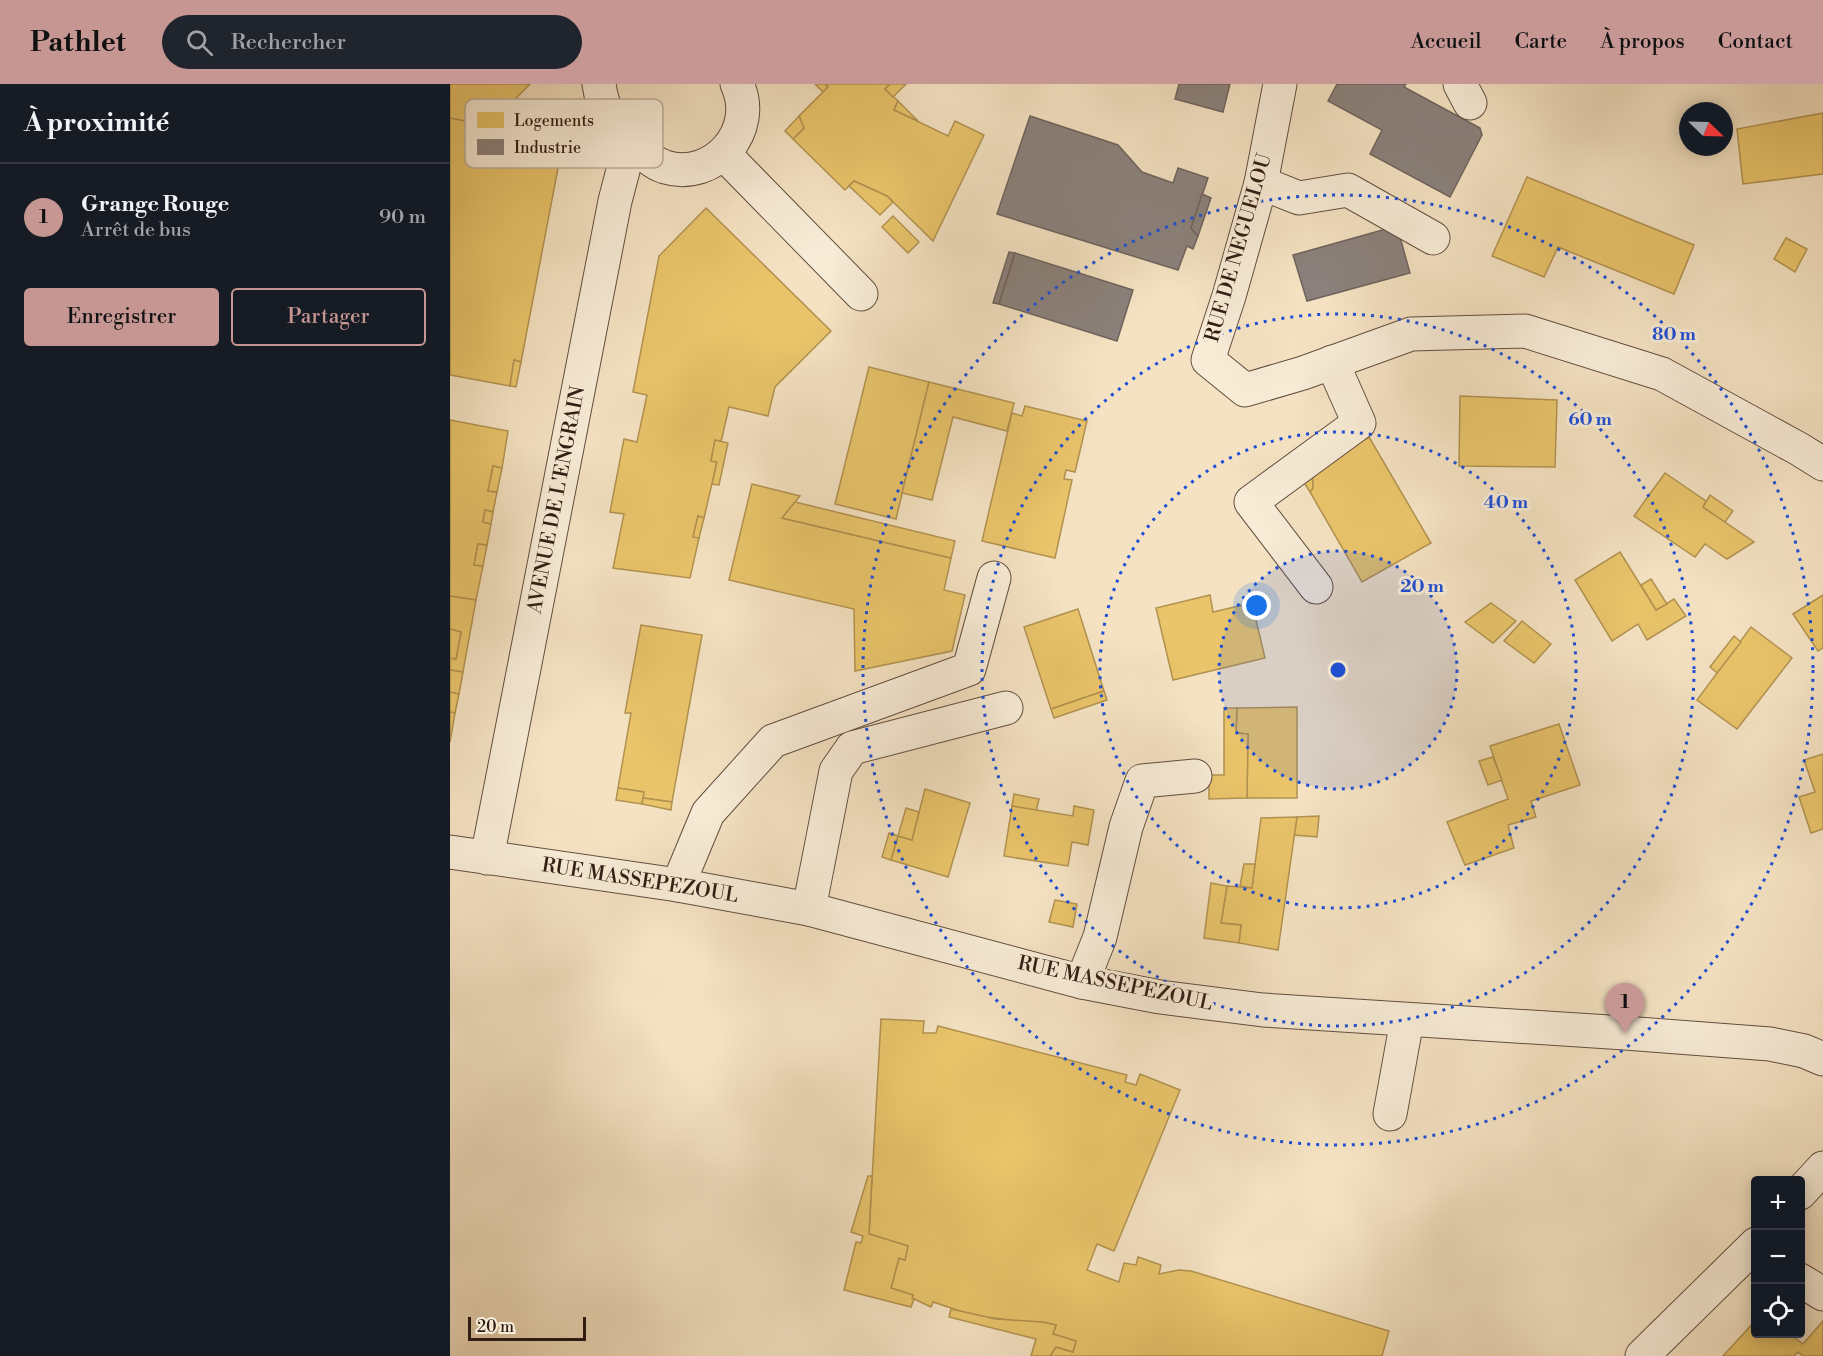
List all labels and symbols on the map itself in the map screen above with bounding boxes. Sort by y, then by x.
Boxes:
legend [465,99,663,168]
north arrow [1679,102,1733,156]
text: Logements [514,111,594,131]
text: Industrie [514,138,581,158]
street label: RUE DE NEGUELOU [1200,151,1278,345]
text: 80 m [1652,323,1697,346]
street label: AVENUE DE L'ENGRAIN [522,384,591,617]
text: 60 m [1568,408,1612,431]
text: 40 m [1484,491,1529,514]
text: 20 m [1400,575,1444,598]
your location [1242,591,1271,620]
centre of rings [1328,660,1348,680]
street label: RUE MASSEPEZOUL [540,853,740,909]
street label: RUE MASSEPEZOUL [1015,951,1215,1017]
pin: 1 [1606,984,1644,1033]
scale bar [468,1314,586,1342]

